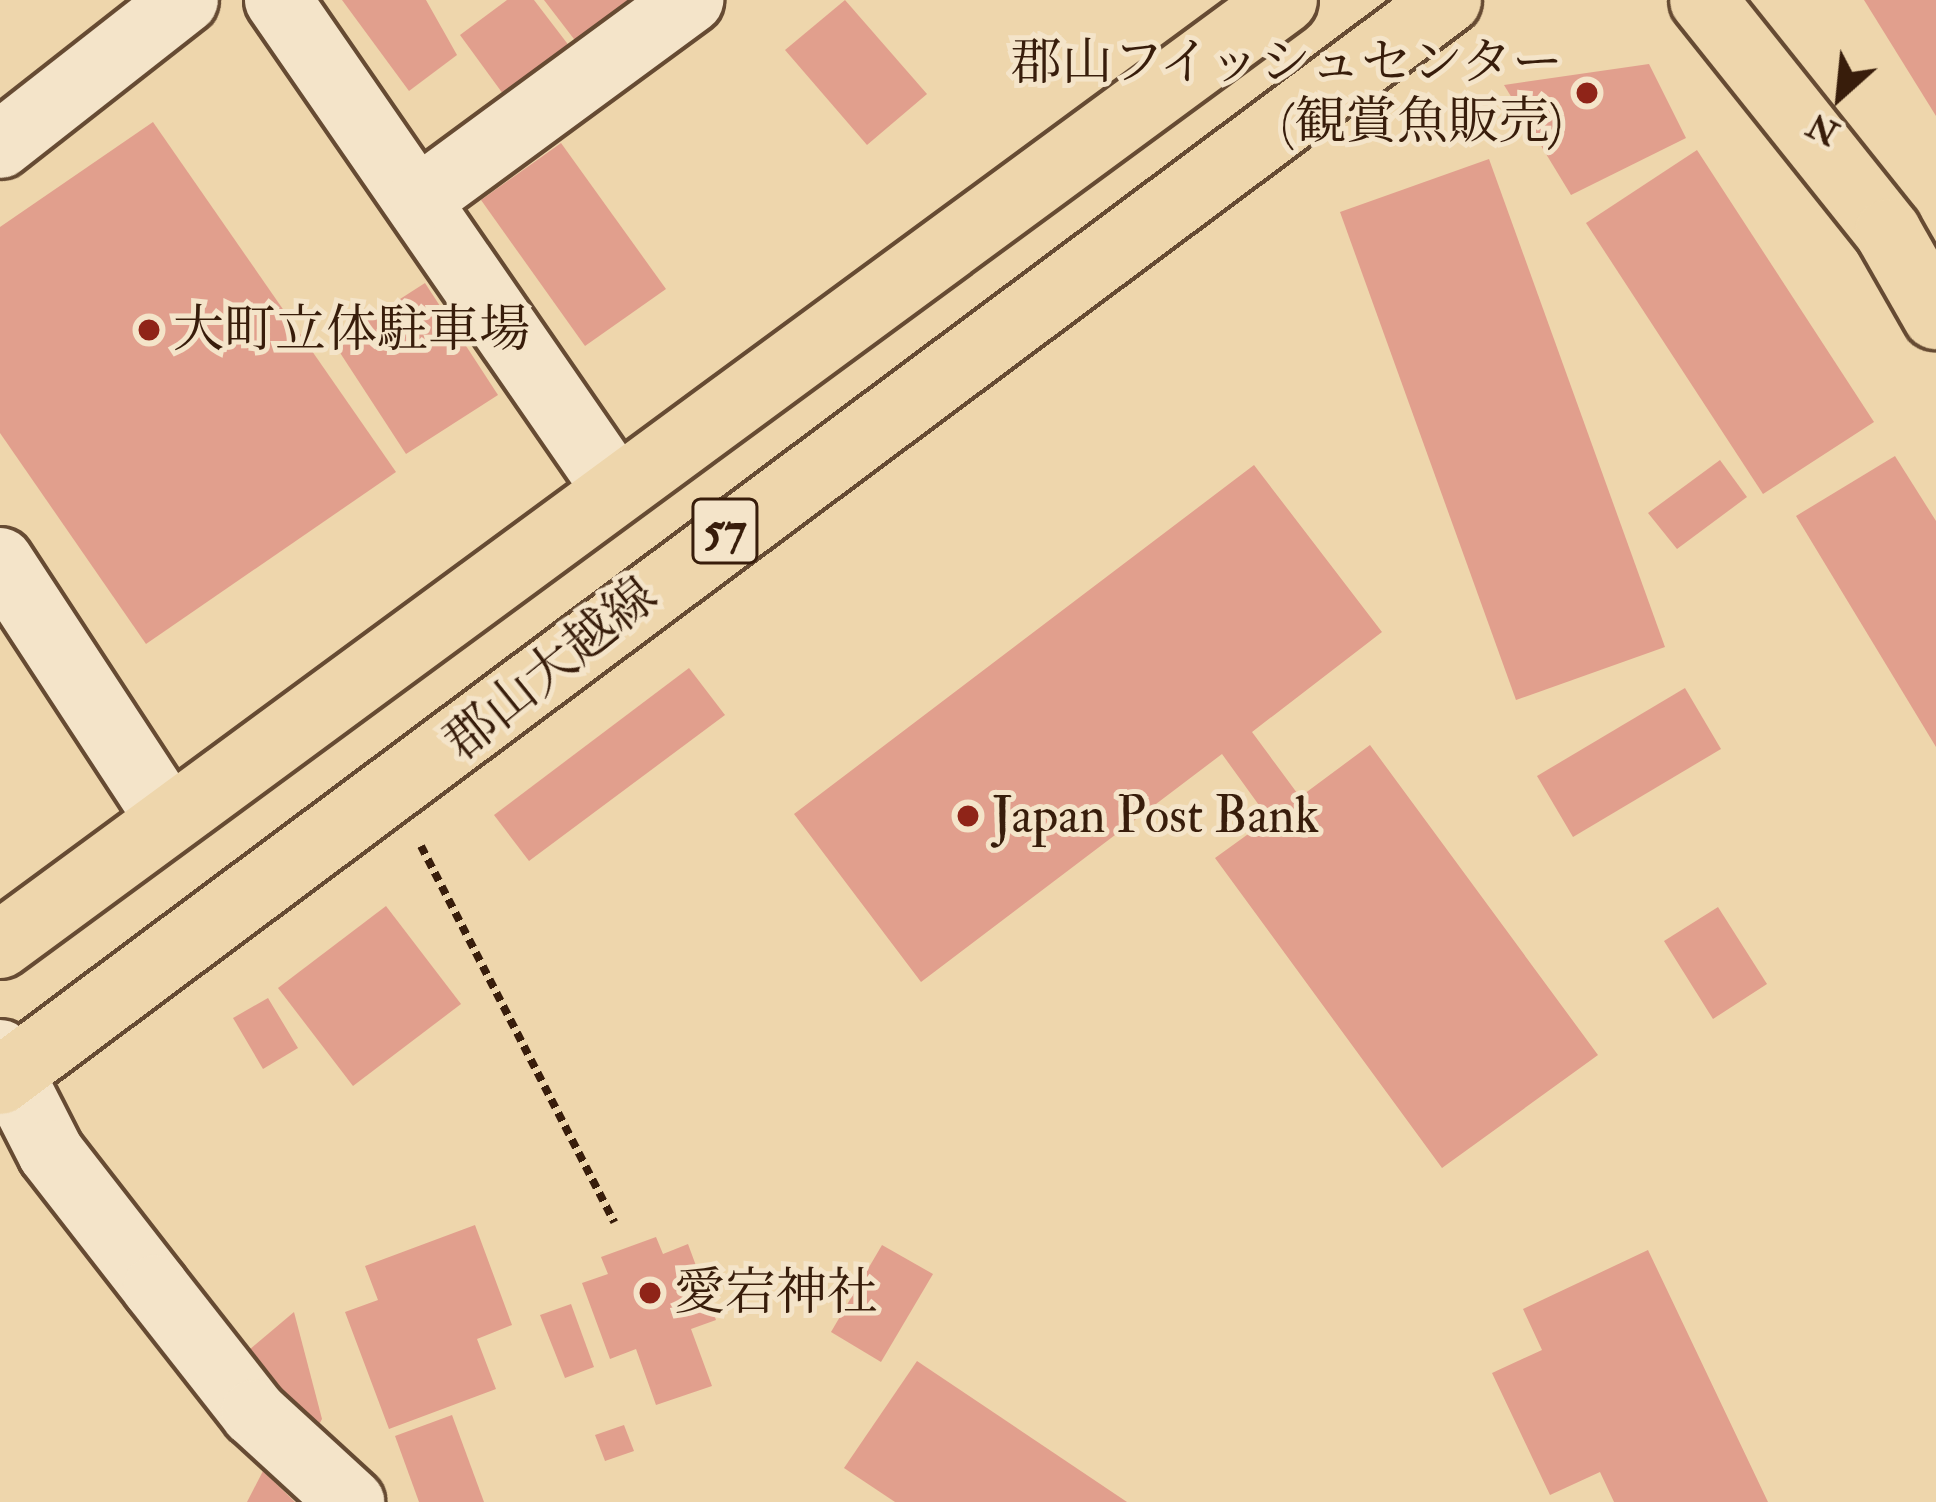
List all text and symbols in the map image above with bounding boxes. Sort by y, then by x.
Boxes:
place label: 郡山フイッシュセンター (観賞魚販売) [1002,33,1563,153]
north arrow [1780,36,1900,156]
marker: 郡山フイッシュセンター (観賞魚販売) [1574,80,1600,106]
text: N [1801,104,1846,153]
place label: 大町立体駐車場 [173,299,530,361]
marker: 大町立体駐車場 [136,317,162,343]
road number: 57 [689,489,761,573]
street label: 郡山大越線 [433,565,669,773]
place label: Japan Post Bank [992,785,1319,847]
marker: Japan Post Bank [955,803,981,829]
place label: 愛宕神社 [674,1262,878,1324]
marker: 愛宕神社 [637,1280,663,1306]

